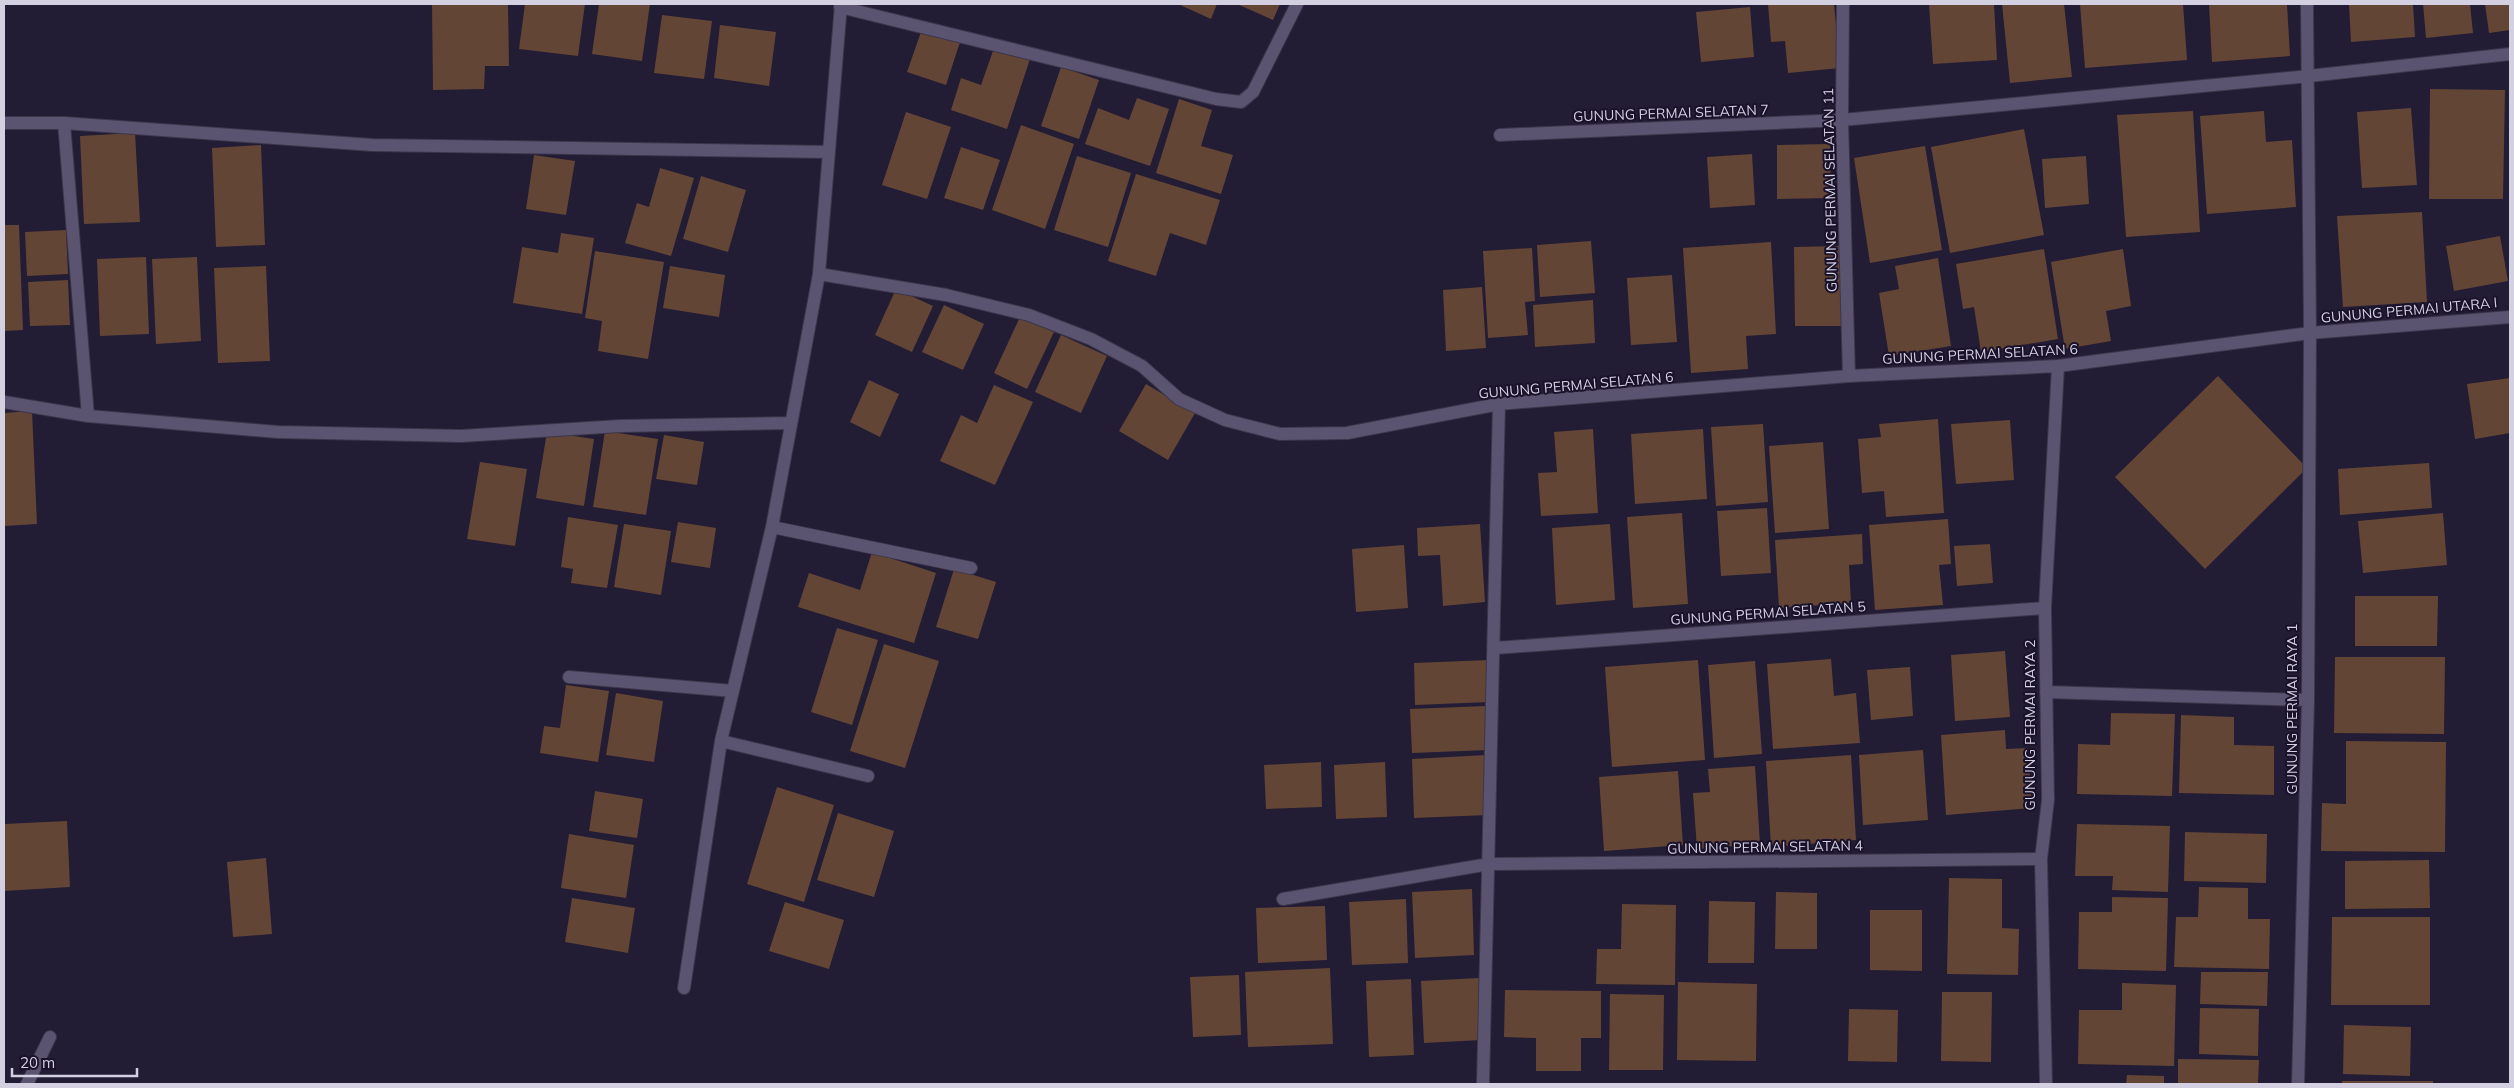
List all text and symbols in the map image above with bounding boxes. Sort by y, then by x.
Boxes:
street label: GUNUNG PERMAI SELATAN 11 [1819,88,1841,292]
street label: GUNUNG PERMAI SELATAN 7 [1573,101,1769,125]
street label: GUNUNG PERMAI UTARA I [2320,293,2498,327]
street label: GUNUNG PERMAI SELATAN 6 [1882,340,2078,368]
street label: GUNUNG PERMAI SELATAN 6 [1478,368,1674,402]
street label: GUNUNG PERMAI SELATAN 5 [1670,597,1866,629]
street label: GUNUNG PERMAI RAYA 1 [2283,624,2301,794]
street label: GUNUNG PERMAI RAYA 2 [2021,640,2039,810]
street label: GUNUNG PERMAI SELATAN 4 [1667,836,1864,858]
scale bar [12,1046,138,1078]
text: 20 m [20,1053,55,1072]

